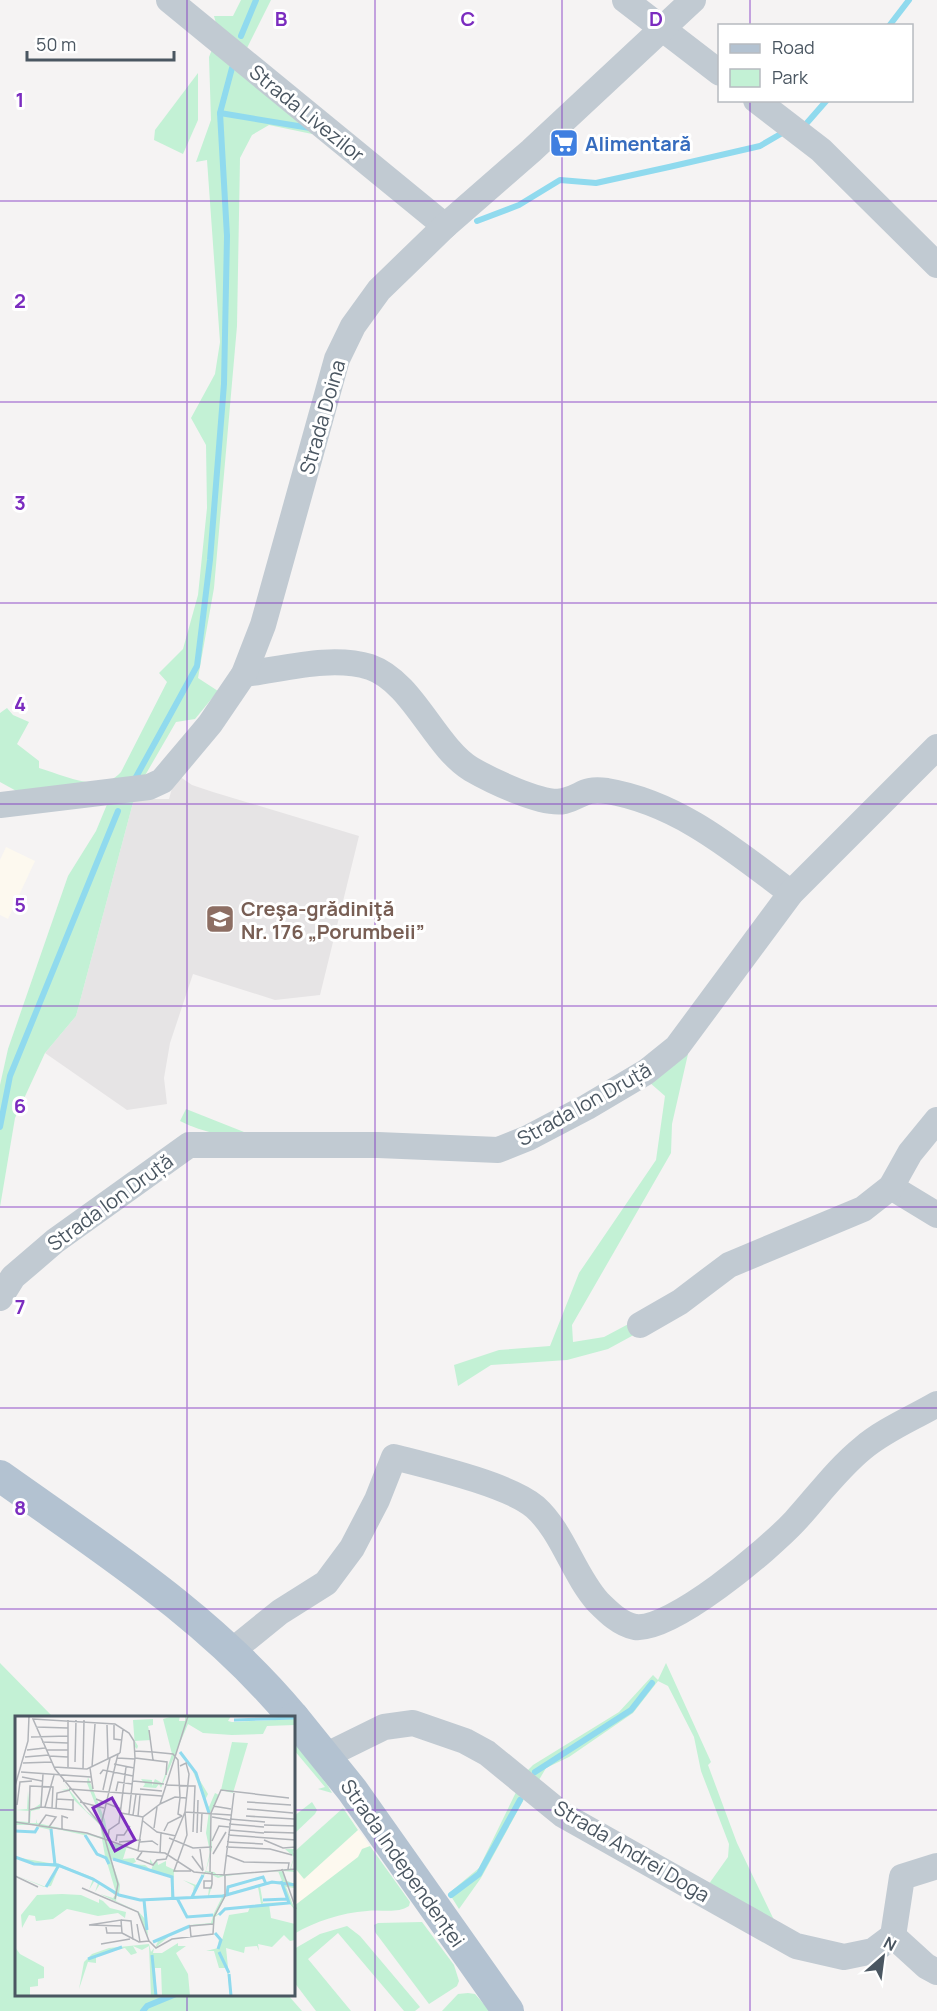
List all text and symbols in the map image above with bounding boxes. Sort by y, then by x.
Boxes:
text: B [275,5,288,32]
text: C [461,5,475,32]
text: D [649,5,663,32]
scale bar [27,24,174,62]
legend [718,24,913,102]
text: 50 m [36,32,76,56]
text: Road [772,35,815,59]
street label: Strada Livezilor [244,58,370,168]
text: Park [772,65,809,89]
text: 1 [16,86,24,113]
supermarket icon: Alimentară [548,127,580,159]
place label: Alimentară [585,130,691,157]
text: 2 [14,287,26,314]
street label: Strada Doina [293,356,351,478]
text: 3 [14,489,26,516]
text: 4 [14,690,26,717]
text: 5 [14,891,26,918]
place label: Creşa-grădiniţă Nr. 176 „Porumbeii” [241,895,425,945]
school or university icon: Creşa-grădiniţă Nr. 176 „Porumbeii” [204,903,236,935]
street label: Strada Ion Druță [512,1056,656,1152]
text: 6 [14,1092,26,1119]
street label: Strada Ion Druță [42,1147,178,1257]
text: 7 [15,1293,25,1320]
text: 8 [14,1494,26,1521]
inset map [15,1716,296,1996]
street label: Strada Independenței [335,1774,471,1952]
street label: Strada Andrei Doga [549,1794,715,1908]
north arrow [853,1927,913,1987]
text: N [880,1931,900,1956]

